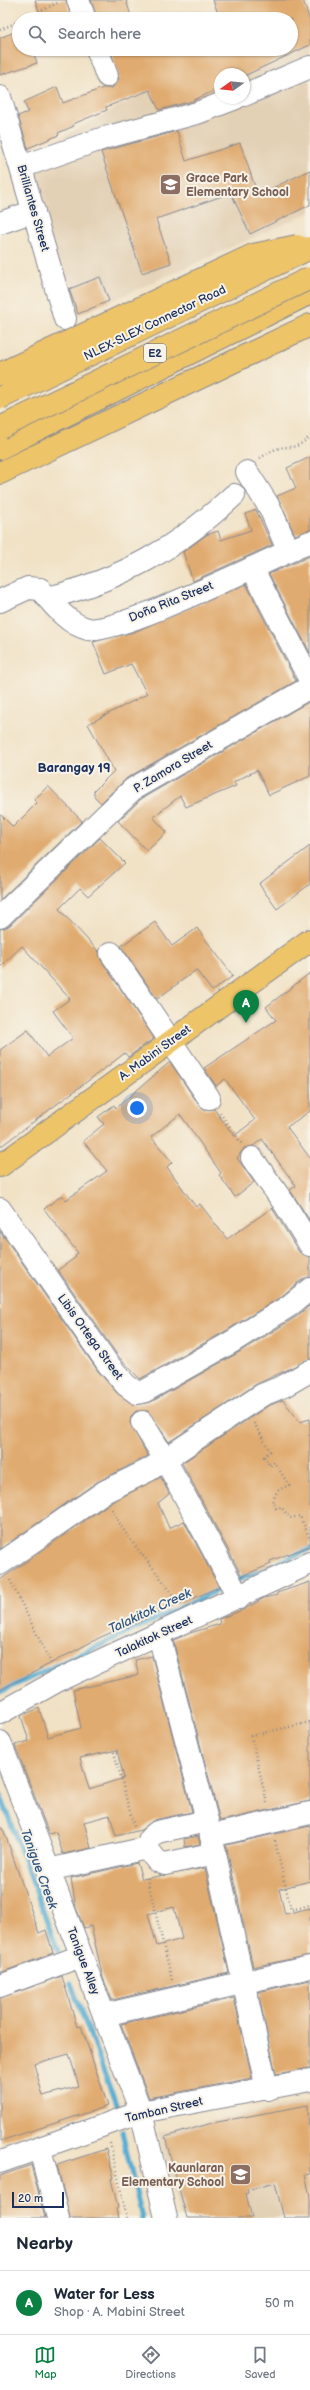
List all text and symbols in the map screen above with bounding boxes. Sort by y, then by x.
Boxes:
search box [12,12,298,56]
icon: search [26,23,48,45]
text: Search here [58,25,141,44]
north arrow [214,68,250,104]
street label: Brilliantes Street [13,163,53,253]
place label: Grace Park Elementary School [186,171,289,200]
school or university icon: Grace Park Elementary School [158,172,184,198]
street label: NLEX-SLEX Connector Road [82,282,229,364]
road number: E2 [144,344,166,362]
street label: Doña Rita Street [127,578,216,626]
street label: P. Zamora Street [131,737,215,796]
district label: Barangay 19 [37,760,111,776]
pin: A [233,990,259,1023]
street label: A. Mabini Street [116,1022,194,1084]
your location [127,1098,147,1118]
street label: Libis Ortega Street [54,1291,126,1383]
water label: Talakitok Creek [106,1585,195,1637]
street label: Talakitok Street [113,1613,195,1661]
water label: Tanigue Creek [17,1827,61,1912]
street label: Tanigue Alley [63,1925,103,1998]
street label: Tamban Street [124,2094,205,2126]
place label: Kaunlaran Elementary School [121,2161,224,2190]
school or university icon: Kaunlaran Elementary School [227,2162,253,2188]
scale bar [12,2190,64,2209]
text: 20 m [18,2192,43,2205]
text: Nearby [16,2234,73,2254]
text: Water for Less [54,2285,155,2304]
text: A [25,2295,33,2311]
text: 50 m [265,2295,294,2311]
text: Shop · A. Mabini Street [54,2304,185,2320]
tab: Map [34,2344,57,2381]
tab: Directions [125,2344,176,2381]
tab: Saved [245,2344,276,2381]

